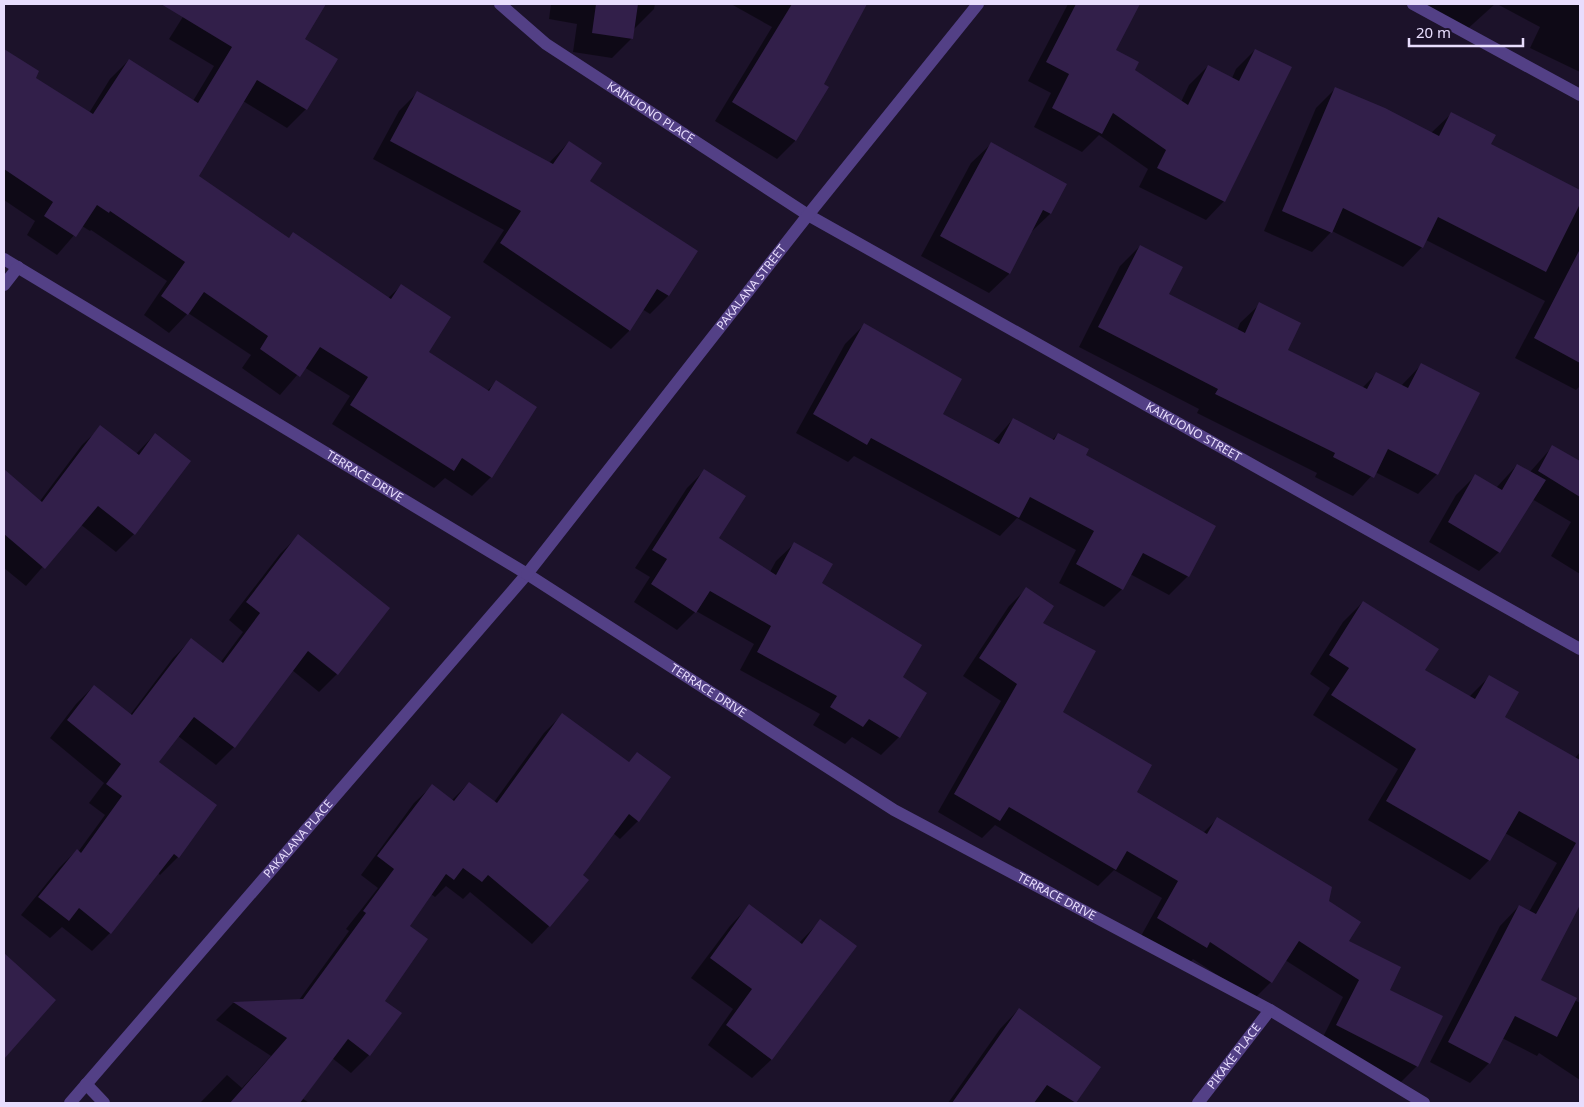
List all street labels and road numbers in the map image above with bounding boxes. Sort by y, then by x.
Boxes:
street label: KAIKUONO PLACE [604,77,698,147]
street label: PAKALANA STREET [712,241,790,333]
street label: KAIKUONO STREET [1143,398,1245,465]
street label: TERRACE DRIVE [323,446,407,506]
street label: TERRACE DRIVE [667,659,750,721]
street label: PAKALANA PLACE [259,796,336,881]
street label: TERRACE DRIVE [1014,868,1099,924]
street label: PIKAKE PLACE [1203,1020,1265,1092]

